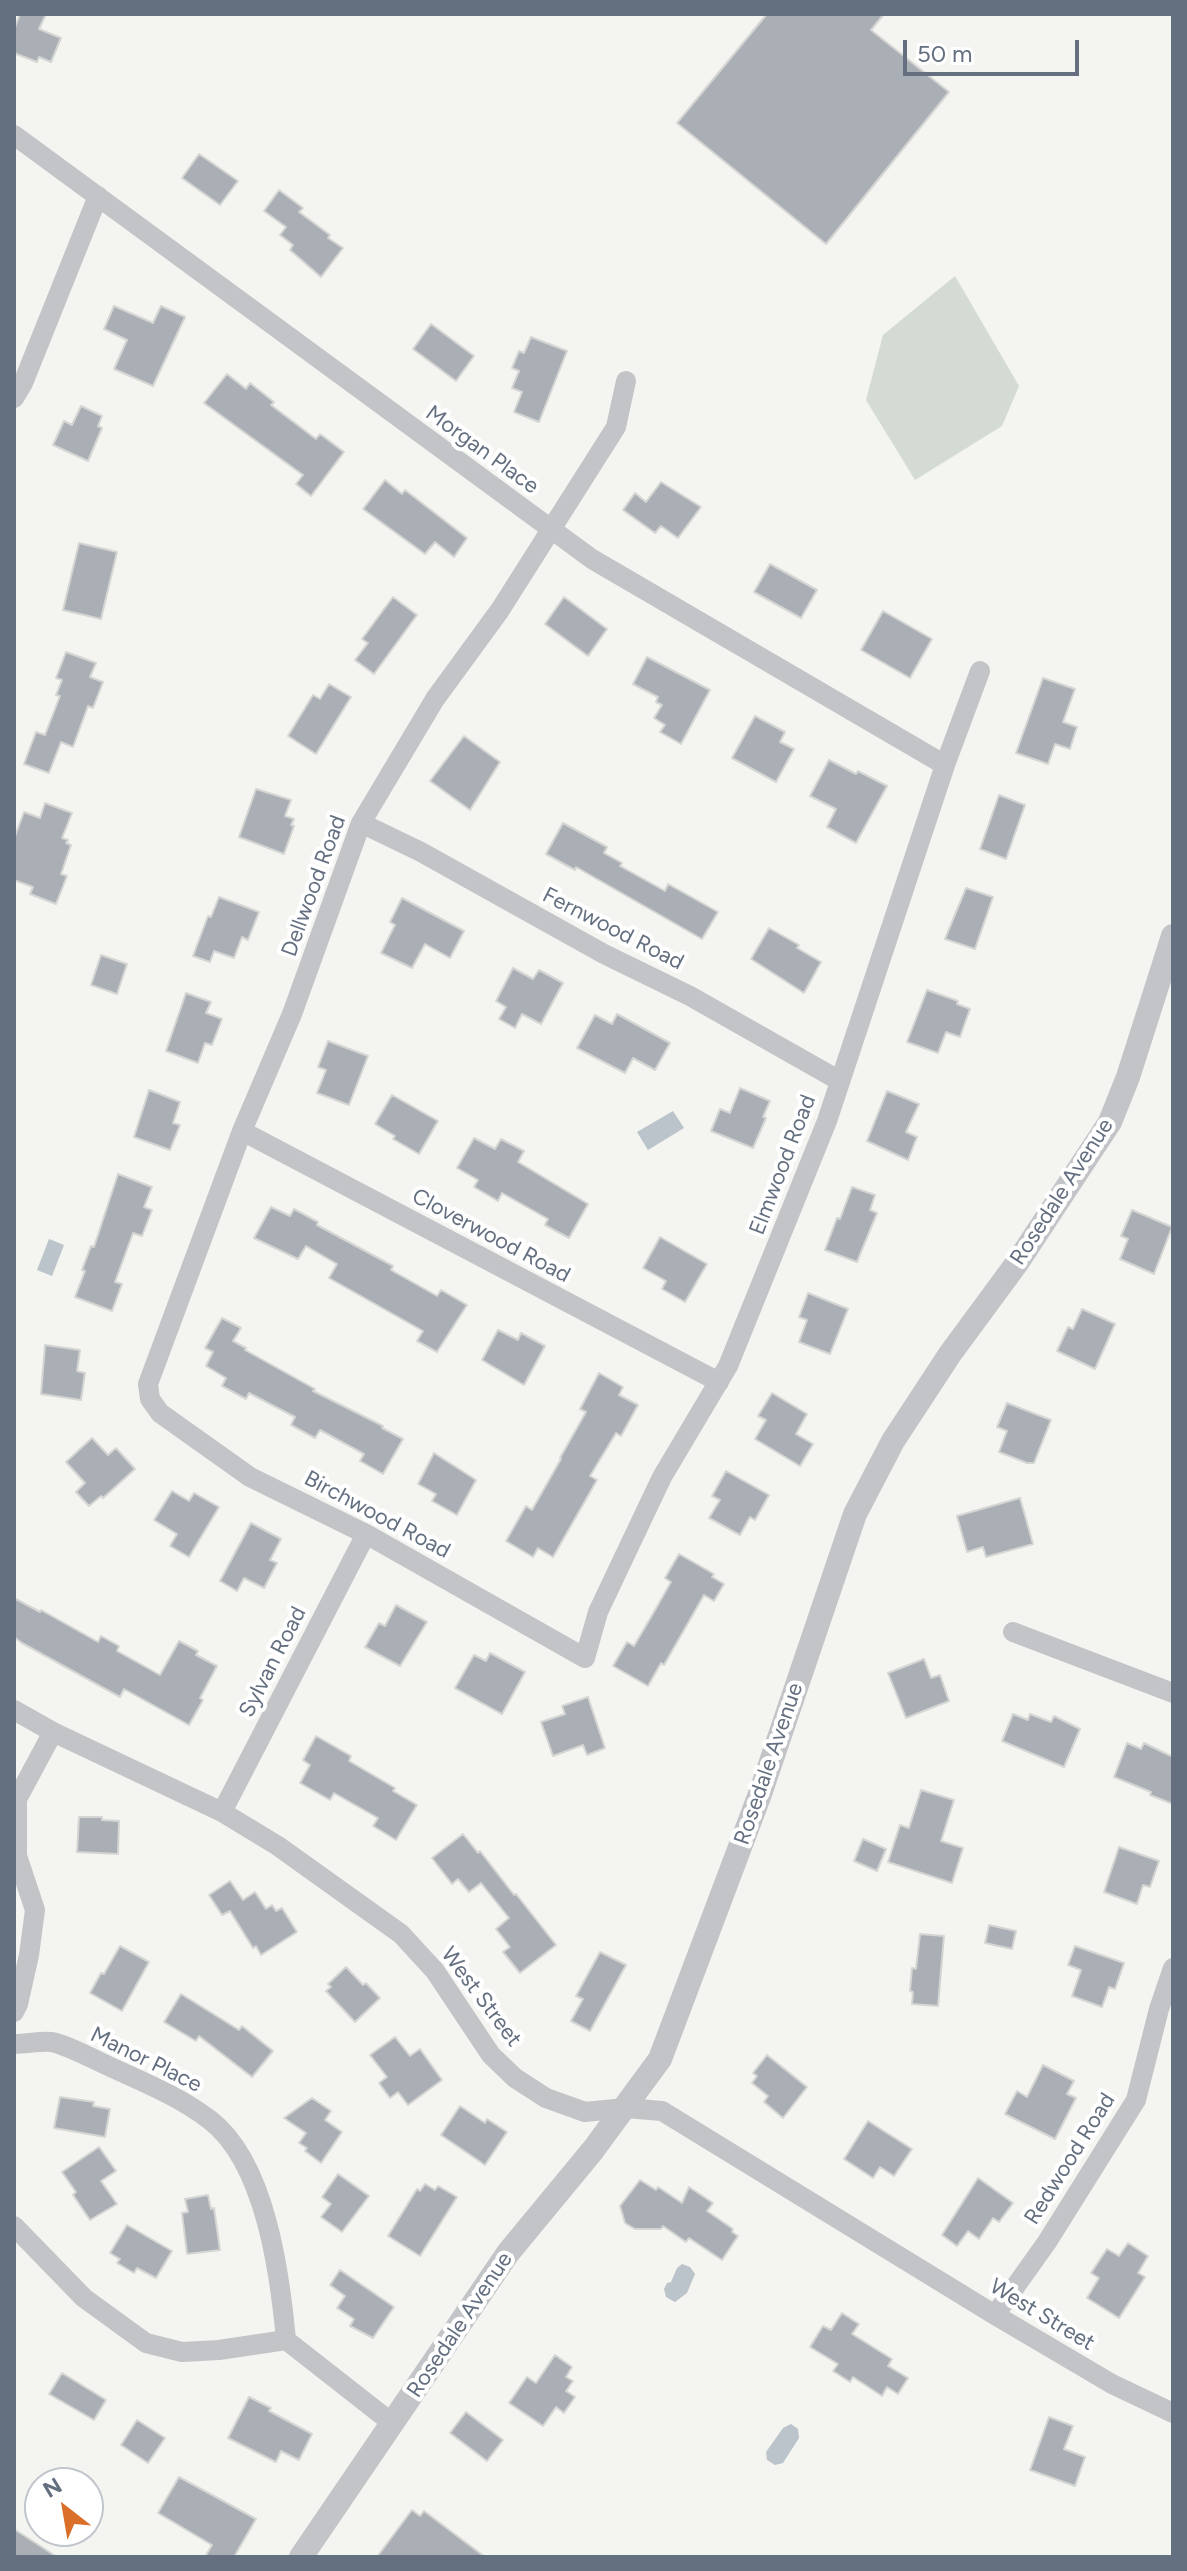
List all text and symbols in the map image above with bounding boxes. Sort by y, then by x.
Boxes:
scale bar [907,24,1083,74]
text: 50 m [917,39,973,68]
street label: Morgan Place [420,400,544,500]
street label: Dellwood Road [276,812,352,960]
street label: Fernwood Road [538,882,688,976]
street label: Elmwood Road [744,1091,822,1239]
street label: Rosedale Avenue [1005,1114,1119,1270]
street label: Cloverwood Road [407,1183,575,1289]
street label: Birchwood Road [300,1465,454,1565]
street label: Sylvan Road [234,1602,312,1722]
street label: Rosedale Avenue [729,1680,809,1848]
street label: West Street [435,1942,527,2052]
street label: Manor Place [86,2022,206,2098]
street label: Redwood Road [1019,2088,1121,2230]
street label: Rosedale Avenue [402,2247,518,2403]
street label: West Street [985,2273,1099,2357]
north arrow [24,2467,104,2547]
text: N [38,2472,67,2504]

